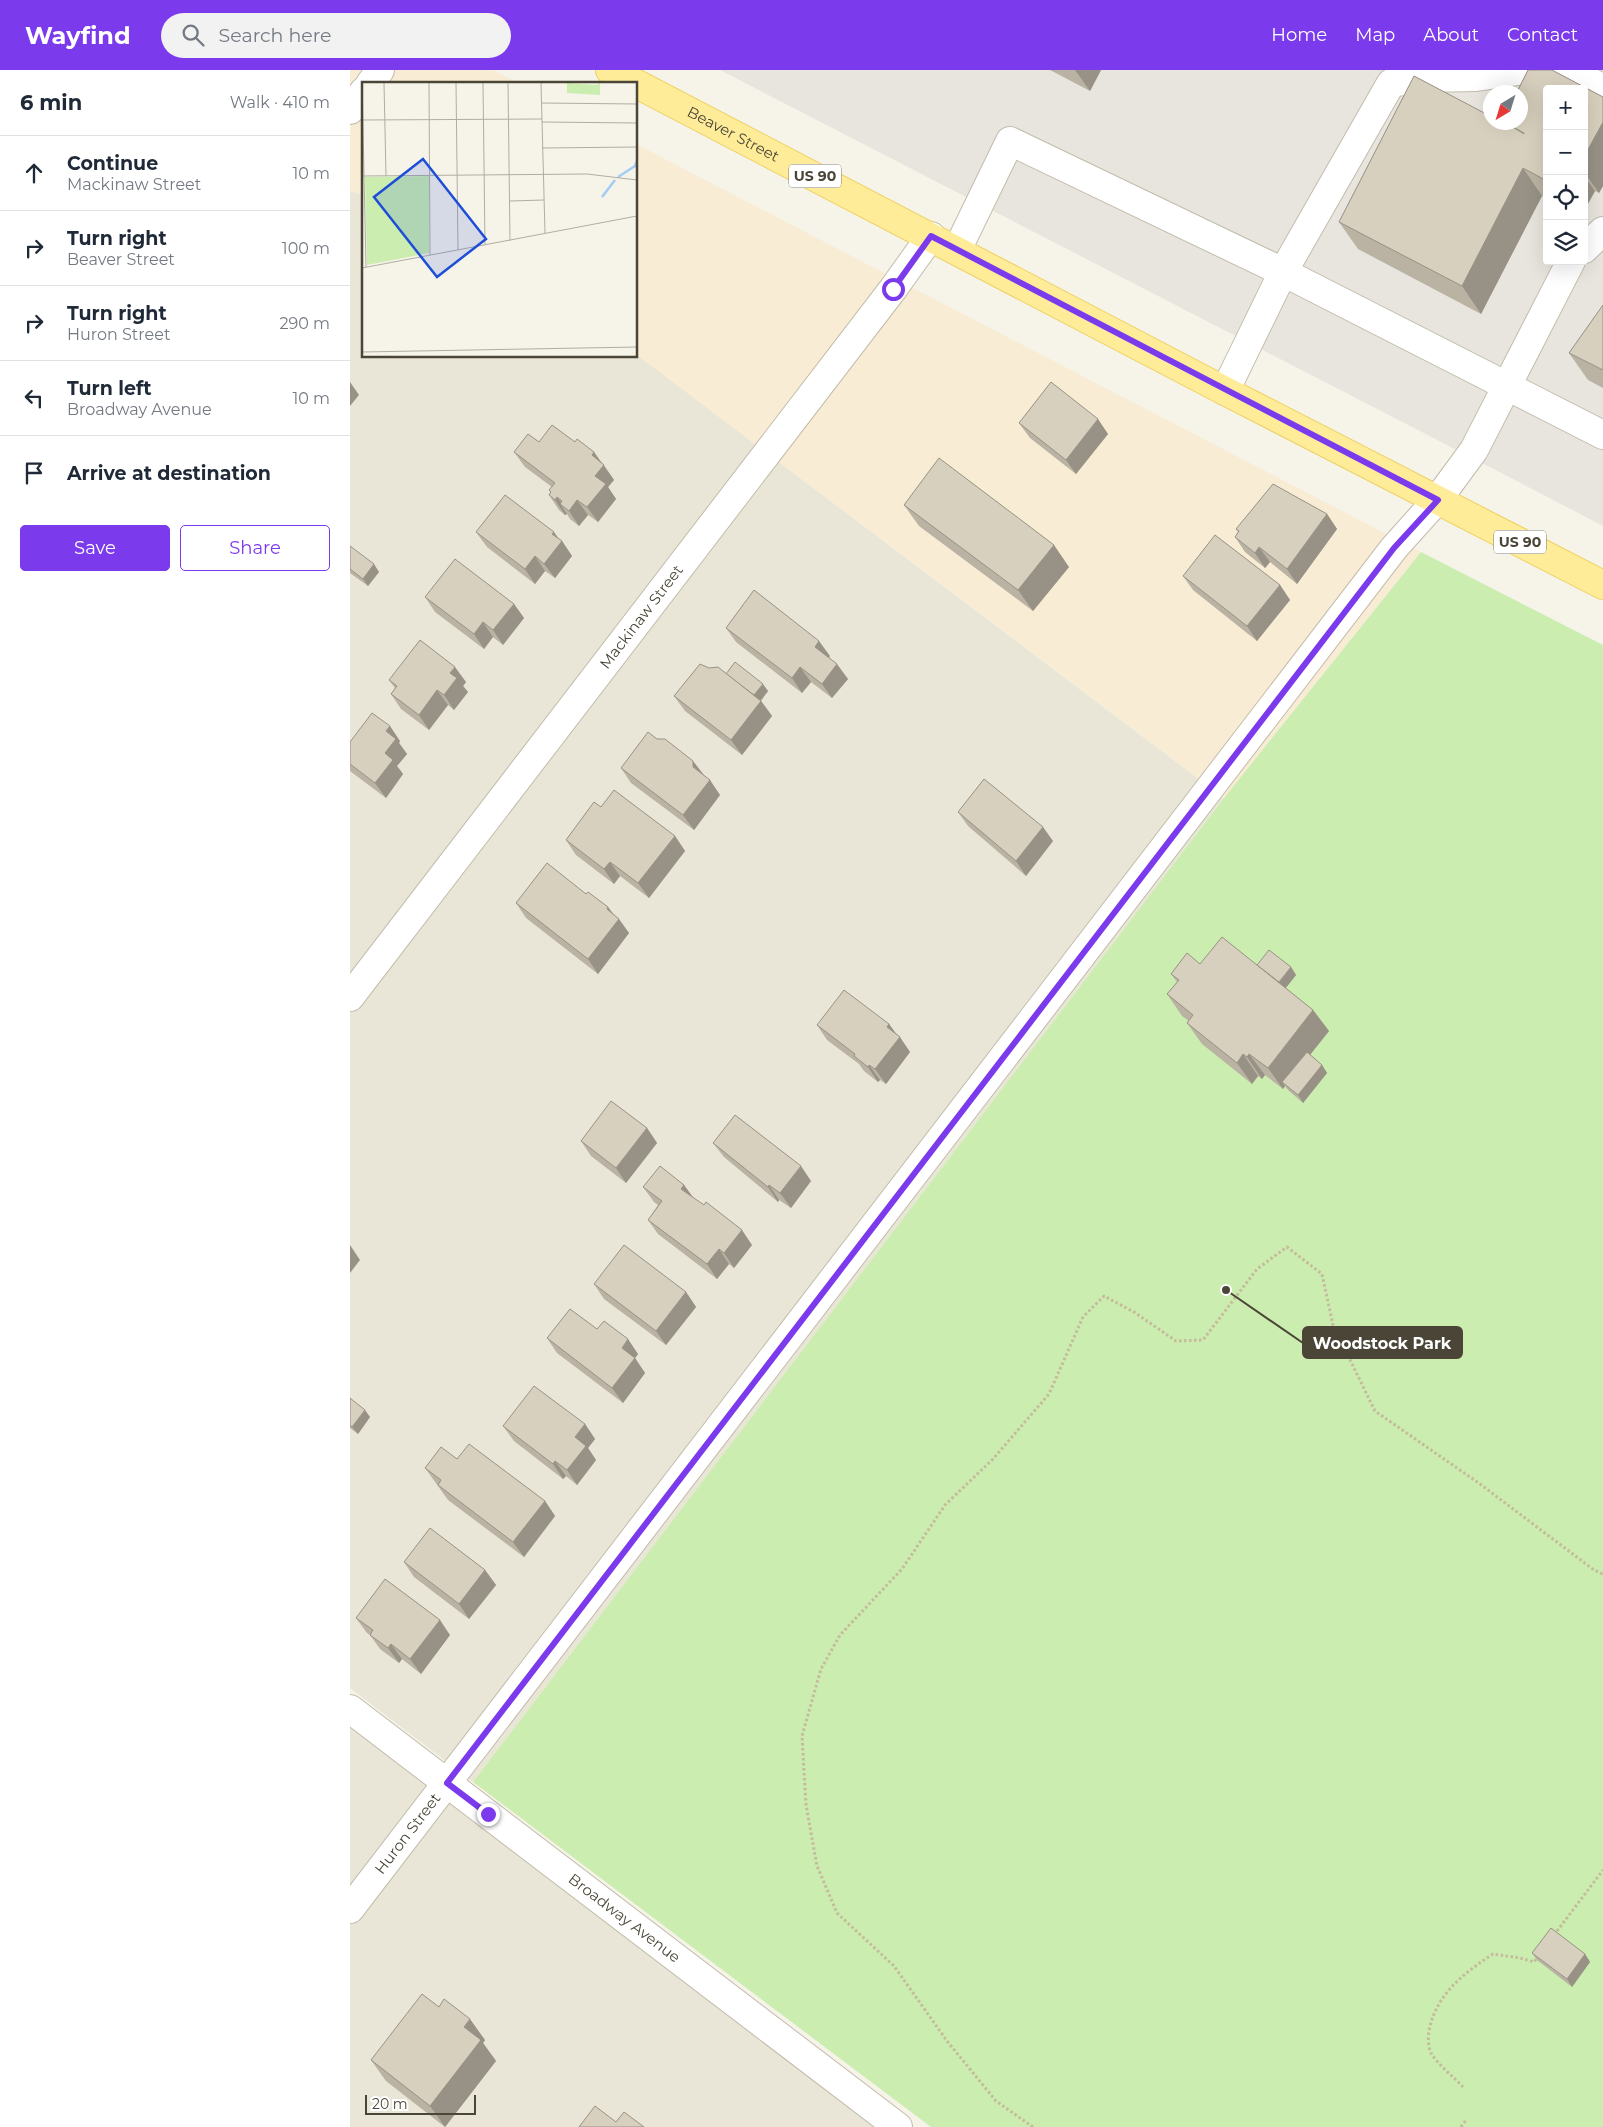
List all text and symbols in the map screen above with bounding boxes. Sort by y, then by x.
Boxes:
search box [161,13,511,58]
text: Wayfind [25,21,131,50]
icon: search [179,21,207,49]
text: Search here [219,24,332,47]
text: Home [1271,24,1327,46]
text: Map [1355,24,1395,46]
text: About [1423,24,1479,46]
text: Contact [1507,24,1578,46]
inset map [362,82,638,358]
north arrow [1483,85,1528,130]
map controls [1543,85,1588,265]
button: + [1543,85,1588,130]
text: 6 min [20,90,82,115]
text: Walk · 410 m [230,93,330,112]
street label: Beaver Street [684,102,783,166]
button: − [1543,130,1588,175]
text: Continue [67,152,158,175]
icon: ahead [20,159,48,187]
text: 10 m [292,164,330,183]
road number: US 90 [789,164,841,188]
text: Mackinaw Street [67,175,201,194]
button: locate [1543,175,1588,220]
button: layers [1543,220,1588,265]
text: Turn right [67,227,167,250]
icon: right [20,234,48,262]
text: 100 m [282,239,330,258]
text: Beaver Street [67,250,175,269]
route start [882,278,905,301]
text: Turn right [67,302,167,325]
icon: right [20,309,48,337]
text: 290 m [279,314,330,333]
text: Huron Street [67,325,170,344]
text: Turn left [67,377,152,400]
icon: left [20,384,48,412]
text: 10 m [292,389,330,408]
text: Broadway Avenue [67,400,212,419]
icon: arrive [20,459,48,487]
text: Arrive at destination [67,462,271,485]
button: Save [20,525,170,571]
button: Share [180,525,330,571]
road number: US 90 [1494,531,1546,554]
street label: Mackinaw Street [595,561,687,672]
callout: Woodstock Park [1303,1327,1462,1358]
text: Woodstock Park [1313,1334,1452,1353]
street label: Huron Street [370,1789,444,1878]
route end [477,1803,500,1826]
street label: Broadway Avenue [565,1869,684,1967]
scale bar [365,2092,476,2115]
text: 20 m [372,2095,408,2113]

